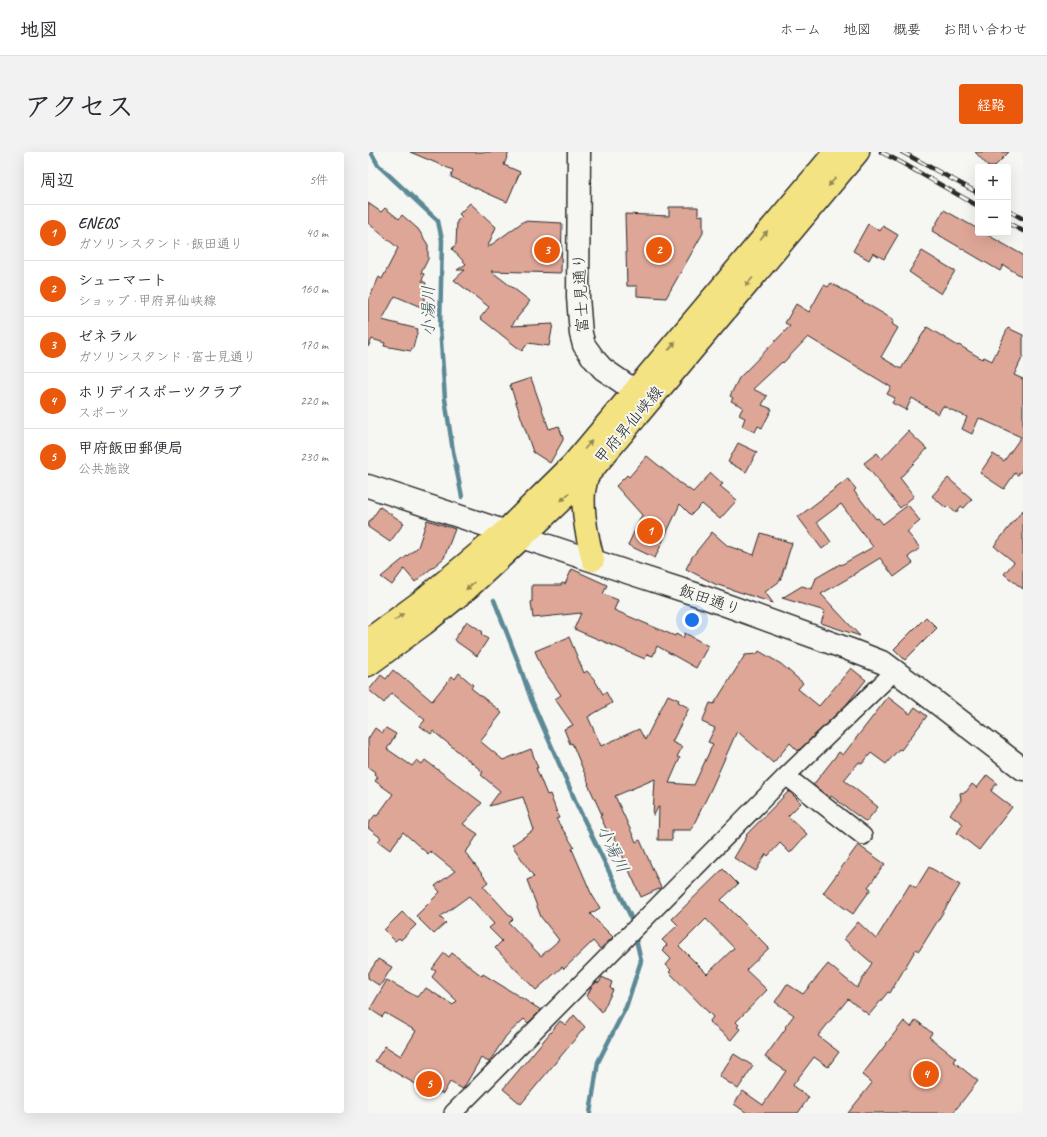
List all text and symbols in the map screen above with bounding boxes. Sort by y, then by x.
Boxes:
text: 地図 [20,18,58,42]
text: ホーム [780,21,821,38]
text: 地図 [843,21,871,38]
text: 概要 [893,21,921,38]
text: お問い合わせ [943,21,1027,38]
button: 経路 [959,84,1023,124]
text: アクセス [24,89,134,124]
map controls [975,164,1011,236]
button: + [975,164,1011,200]
text: 周辺 [40,170,74,191]
text: 5件 [309,172,328,188]
one-way arrow [828,177,837,187]
button: − [975,200,1011,236]
text: ENEOS [78,214,118,233]
text: 1 [50,225,56,241]
text: 40 m [306,225,328,241]
one-way arrow [760,230,769,241]
pin: 3 [534,235,560,265]
pin: 2 [646,235,672,265]
text: ガソリンスタンド · 飯田通り [78,236,243,252]
street label: 富士見通り [569,253,593,333]
text: シューマート [78,271,167,290]
one-way arrow [745,276,754,287]
text: 2 [50,281,56,297]
text: 160 m [300,281,328,297]
water label: 小湯川 [418,286,439,337]
text: ショップ · 甲府昇仙峡線 [78,293,216,309]
text: ゼネラル [78,327,137,346]
text: 3 [50,337,56,353]
text: 170 m [300,337,328,353]
one-way arrow [668,340,677,351]
text: ガソリンスタンド · 富士見通り [78,349,256,365]
street label: 甲府昇仙峡線 [590,382,668,468]
text: ホリデイスポーツクラブ [78,383,242,402]
text: 4 [50,393,56,409]
text: 220 m [300,393,328,409]
text: スポーツ [78,405,130,421]
text: 甲府飯田郵便局 [78,439,183,458]
one-way arrow [584,440,593,450]
text: 5 [50,449,56,465]
text: 230 m [300,449,328,465]
text: 公共施設 [78,461,130,477]
one-way arrow [560,493,570,502]
pin: 1 [637,516,663,546]
street label: 飯田通り [676,580,744,620]
one-way arrow [465,582,475,591]
your location [682,610,702,630]
one-way arrow [394,613,405,621]
water label: 小湯川 [592,821,634,877]
pin: 4 [913,1059,939,1089]
pin: 5 [416,1069,442,1099]

